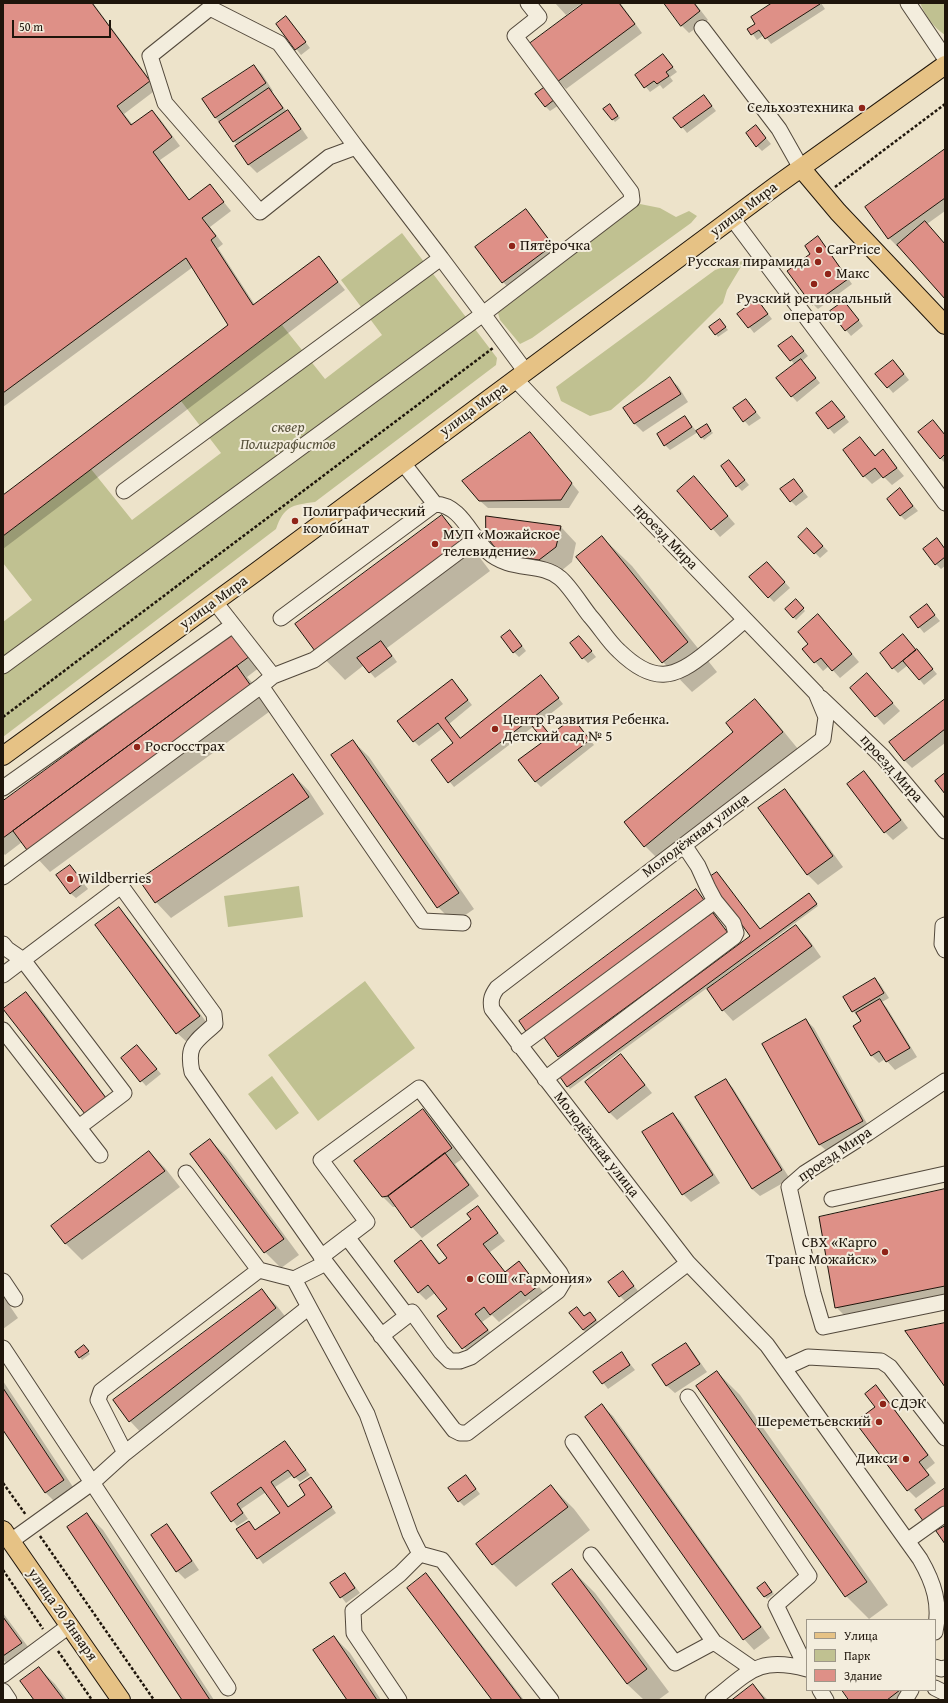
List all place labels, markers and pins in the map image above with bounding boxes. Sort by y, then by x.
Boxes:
place label: Сельхозтехника [747,99,854,117]
marker: Сельхозтехника [857,103,867,113]
place label: Пятёрочка [520,237,590,255]
marker: Пятёрочка [507,241,517,251]
place label: CarPrice [827,241,881,259]
marker: CarPrice [814,245,824,255]
place label: Русская пирамида [688,253,810,271]
marker: Русская пирамида [813,257,823,267]
place label: Макс [836,265,869,283]
marker: Макс [823,269,833,279]
marker: Рузский региональный оператор [809,279,819,289]
place label: Рузский региональный оператор [736,290,892,325]
place label: Полиграфический комбинат [303,503,425,538]
marker: Полиграфический комбинат [290,516,300,526]
place label: МУП «Можайское телевидение» [443,526,560,561]
marker: МУП «Можайское телевидение» [430,539,440,549]
place label: Центр Развития Ребенка. Детский сад № 5 [503,711,669,746]
marker: Центр Развития Ребенка. Детский сад № 5 [490,724,500,734]
place label: Росгосстрах [145,738,225,756]
marker: Росгосстрах [132,742,142,752]
place label: Wildberries [78,870,152,888]
marker: Wildberries [65,874,75,884]
place label: СВХ «Карго Транс Можайск» [766,1234,877,1269]
marker: СВХ «Карго Транс Можайск» [880,1247,890,1257]
place label: СОШ «Гармония» [478,1270,592,1288]
marker: СОШ «Гармония» [465,1274,475,1284]
place label: СДЭК [891,1395,927,1413]
marker: СДЭК [878,1399,888,1409]
place label: Шереметьевский [758,1413,871,1431]
marker: Шереметьевский [874,1417,884,1427]
place label: Дикси [856,1450,898,1468]
marker: Дикси [901,1454,911,1464]

